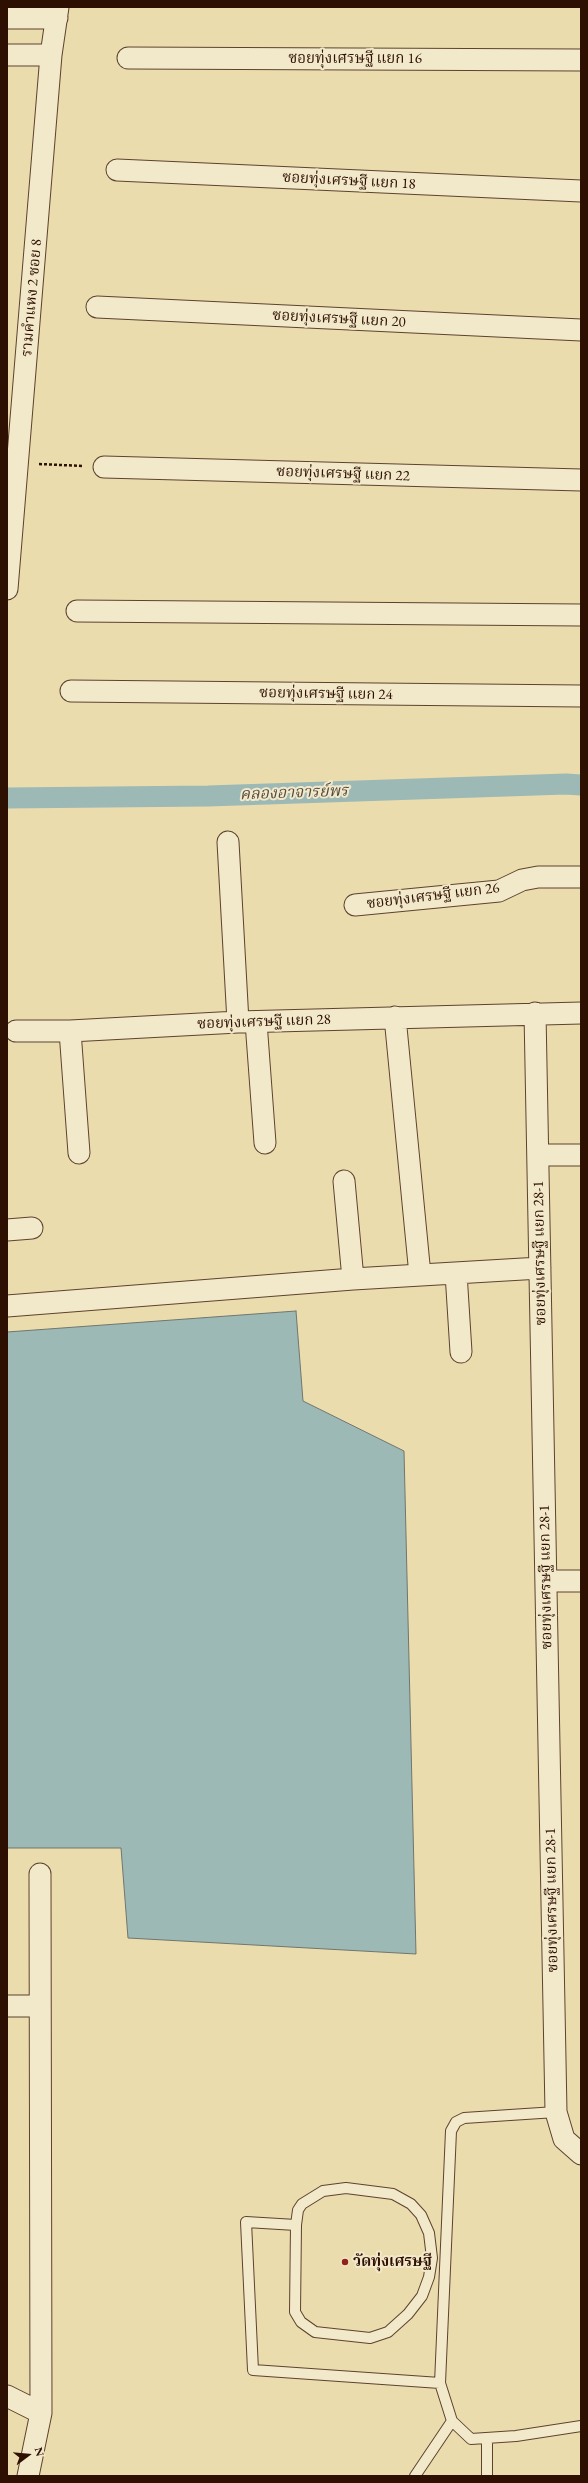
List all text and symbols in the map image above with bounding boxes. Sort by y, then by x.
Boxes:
street label: ซอยทุ่งเศรษฐี แยก 16 [288,50,422,68]
street label: ซอยทุ่งเศรษฐี แยก 18 [282,169,416,193]
street label: รามคำแหง 2 ซอย 8 [18,238,46,358]
street label: ซอยทุ่งเศรษฐี แยก 20 [272,307,406,331]
street label: ซอยทุ่งเศรษฐี แยก 22 [276,463,410,485]
street label: ซอยทุ่งเศรษฐี แยก 24 [259,684,393,704]
water label: คลองอาจารย์พร [240,782,348,804]
street label: ซอยทุ่งเศรษฐี แยก 26 [366,879,500,913]
street label: ซอยทุ่งเศรษฐี แยก 28 [197,1011,331,1033]
street label: ซอยทุ่งเศรษฐี แยก 28-1 [530,1180,550,1326]
street label: ซอยทุ่งเศรษฐี แยก 28-1 [536,1504,556,1650]
street label: ซอยทุ่งเศรษฐี แยก 28-1 [542,1827,562,1973]
place label: วัดทุ่งเศรษฐี [353,2253,432,2271]
marker: วัดทุ่งเศรษฐี [340,2257,350,2267]
north arrow [8,2435,48,2475]
text: N [32,2445,47,2458]

